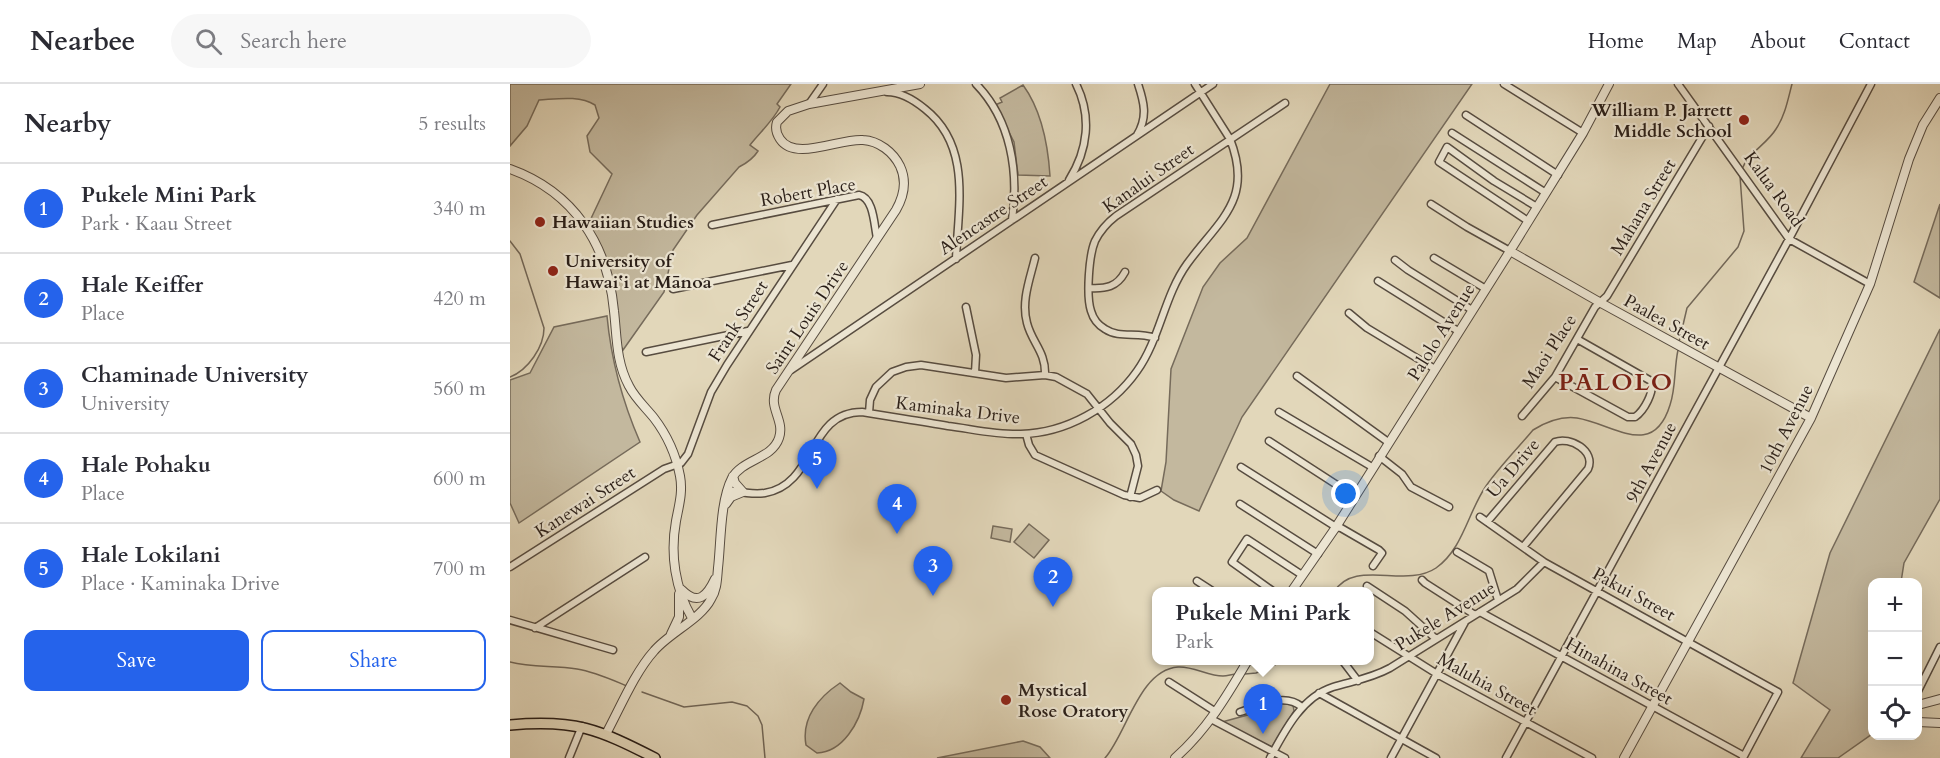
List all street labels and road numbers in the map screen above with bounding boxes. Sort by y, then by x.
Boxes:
street label: Kanalui Street [1097,137,1199,219]
street label: Kalua Road [1738,146,1810,232]
street label: Mahana Street [1605,154,1682,260]
street label: Alencastre Street [934,170,1053,261]
street label: Robert Place [758,172,858,213]
street label: Saint Louis Drive [760,255,855,379]
street label: Frank Street [703,275,774,367]
street label: Palolo Avenue [1402,279,1481,386]
street label: Paalea Street [1619,289,1715,357]
street label: Maoi Place [1516,309,1583,393]
street label: 10th Avenue [1753,380,1820,478]
street label: Kaminaka Drive [894,390,1022,431]
street label: 9th Avenue [1620,418,1683,507]
street label: Ua Drive [1481,433,1546,503]
street label: Kanewai Street [530,460,641,544]
street label: Pakui Street [1588,561,1680,628]
street label: Pukele Avenue [1390,576,1500,657]
street label: Hinahina Street [1561,632,1677,711]
street label: Maluhia Street [1433,647,1541,722]

